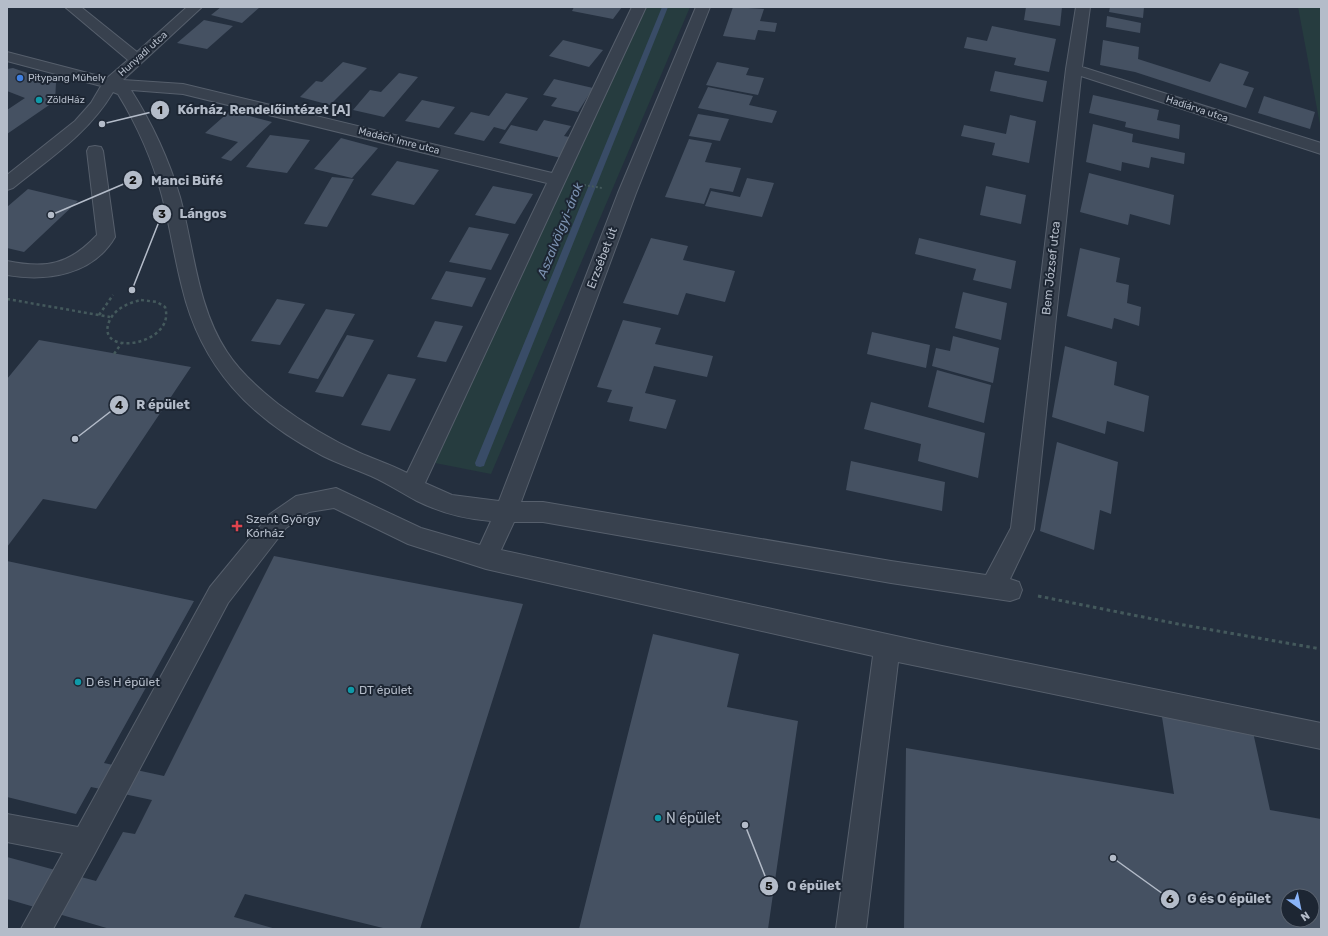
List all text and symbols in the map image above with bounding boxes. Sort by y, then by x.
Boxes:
street label: Hunyadi utca [116,29,170,79]
place label: Pitypang Műhely [28,72,106,84]
marker: Pitypang Műhely [15,73,25,83]
street label: Hadiárva utca [1164,93,1230,125]
place label: ZöldHáz [47,94,85,106]
marker: ZöldHáz [34,95,44,105]
callout: Kórház, Rendelőintézet [A] [150,97,358,122]
text: Kórház, Rendelőintézet [A] [178,102,350,117]
text: 1 [157,103,163,117]
street label: Madách Imre utca [357,125,441,157]
callout: Manci Büfé [123,168,231,193]
text: 2 [129,173,137,187]
text: Manci Büfé [151,173,223,188]
water label: Aszalvölgyi-árok [534,180,587,281]
callout: Lángos [152,201,235,226]
text: Lángos [179,206,227,221]
text: 3 [158,207,166,221]
street label: Bem József utca [1039,220,1063,316]
street label: Erzsébet út [584,225,620,290]
callout: R épület [109,392,198,417]
text: R épület [136,397,190,412]
text: 4 [115,398,123,412]
place label: Szent György Kórház [246,512,321,540]
marker: Szent György Kórház [231,520,243,532]
place label: D és H épület [86,675,160,689]
marker: D és H épület [73,677,83,687]
place label: DT épület [359,683,412,697]
marker: DT épület [346,685,356,695]
place label: N épület [666,810,721,827]
marker: N épület [653,813,663,823]
callout: Q épület [759,873,849,898]
text: Q épület [787,878,841,893]
text: 5 [765,879,773,893]
callout: G és O épület [1160,886,1279,911]
north arrow [1280,888,1320,928]
text: G és O épület [1187,891,1271,906]
text: 6 [1166,892,1174,906]
text: N [1298,908,1312,924]

